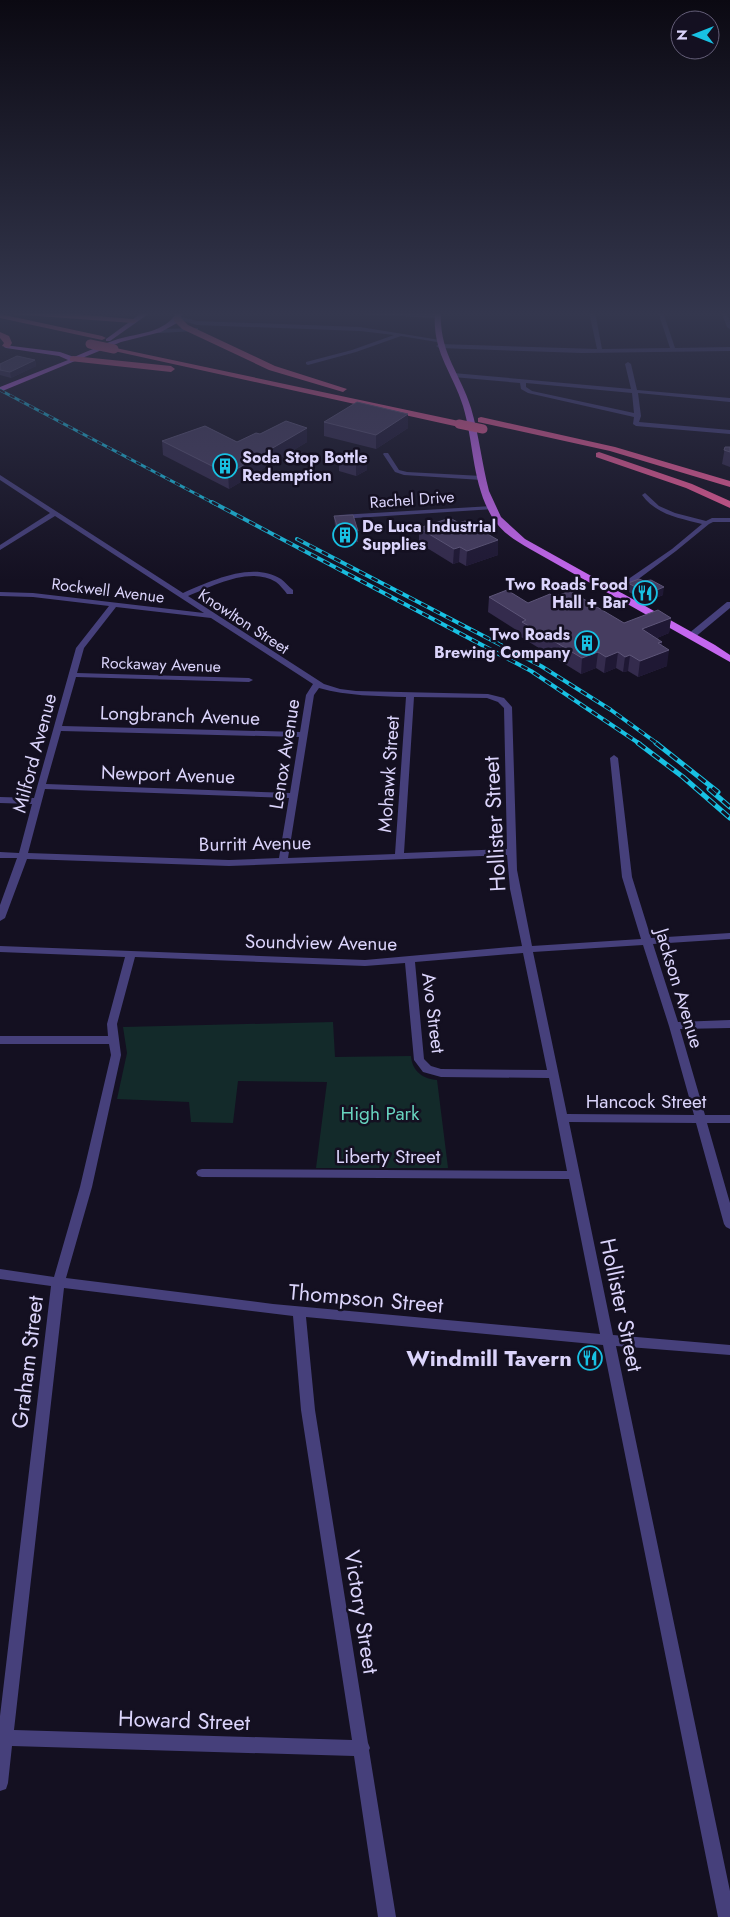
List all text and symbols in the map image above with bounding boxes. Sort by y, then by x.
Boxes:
north arrow [670,10,720,60]
text: N [672,29,692,41]
place label: Soda Stop Bottle Redemption [242,446,368,487]
building icon: Soda Stop Bottle Redemption [212,453,238,479]
street label: Rachel Drive [369,485,455,514]
place label: De Luca Industrial Supplies [362,515,496,556]
building icon: De Luca Industrial Supplies [332,522,358,548]
street label: Rockwell Avenue [50,572,166,609]
place label: Two Roads Food Hall + Bar [506,573,628,614]
restaurant icon: Two Roads Food Hall + Bar [632,580,658,606]
street label: Knowlton Street [194,583,294,660]
place label: Two Roads Brewing Company [434,623,571,664]
building icon: Two Roads Brewing Company [574,630,600,656]
street label: Rockaway Avenue [101,651,221,678]
street label: Milford Avenue [6,690,63,816]
street label: Lenox Avenue [262,697,307,811]
street label: Longbranch Avenue [99,699,261,732]
street label: Mohawk Street [371,714,406,833]
street label: Hollister Street [474,755,514,893]
street label: Newport Avenue [100,759,236,790]
street label: Burritt Avenue [199,829,312,858]
street label: Jackson Avenue [648,922,711,1052]
street label: Soundview Avenue [245,928,398,957]
street label: Avo Street [415,971,452,1055]
street label: Hancock Street [586,1088,707,1115]
park label: High Park [341,1100,420,1127]
street label: Liberty Street [336,1143,441,1170]
street label: Hollister Street [592,1235,652,1375]
street label: Thompson Street [287,1275,445,1321]
street label: Graham Street [3,1293,51,1430]
place label: Windmill Tavern [406,1342,572,1374]
restaurant icon: Windmill Tavern [577,1345,603,1371]
street label: Victory Street [336,1548,388,1677]
street label: Howard Street [117,1702,251,1738]

